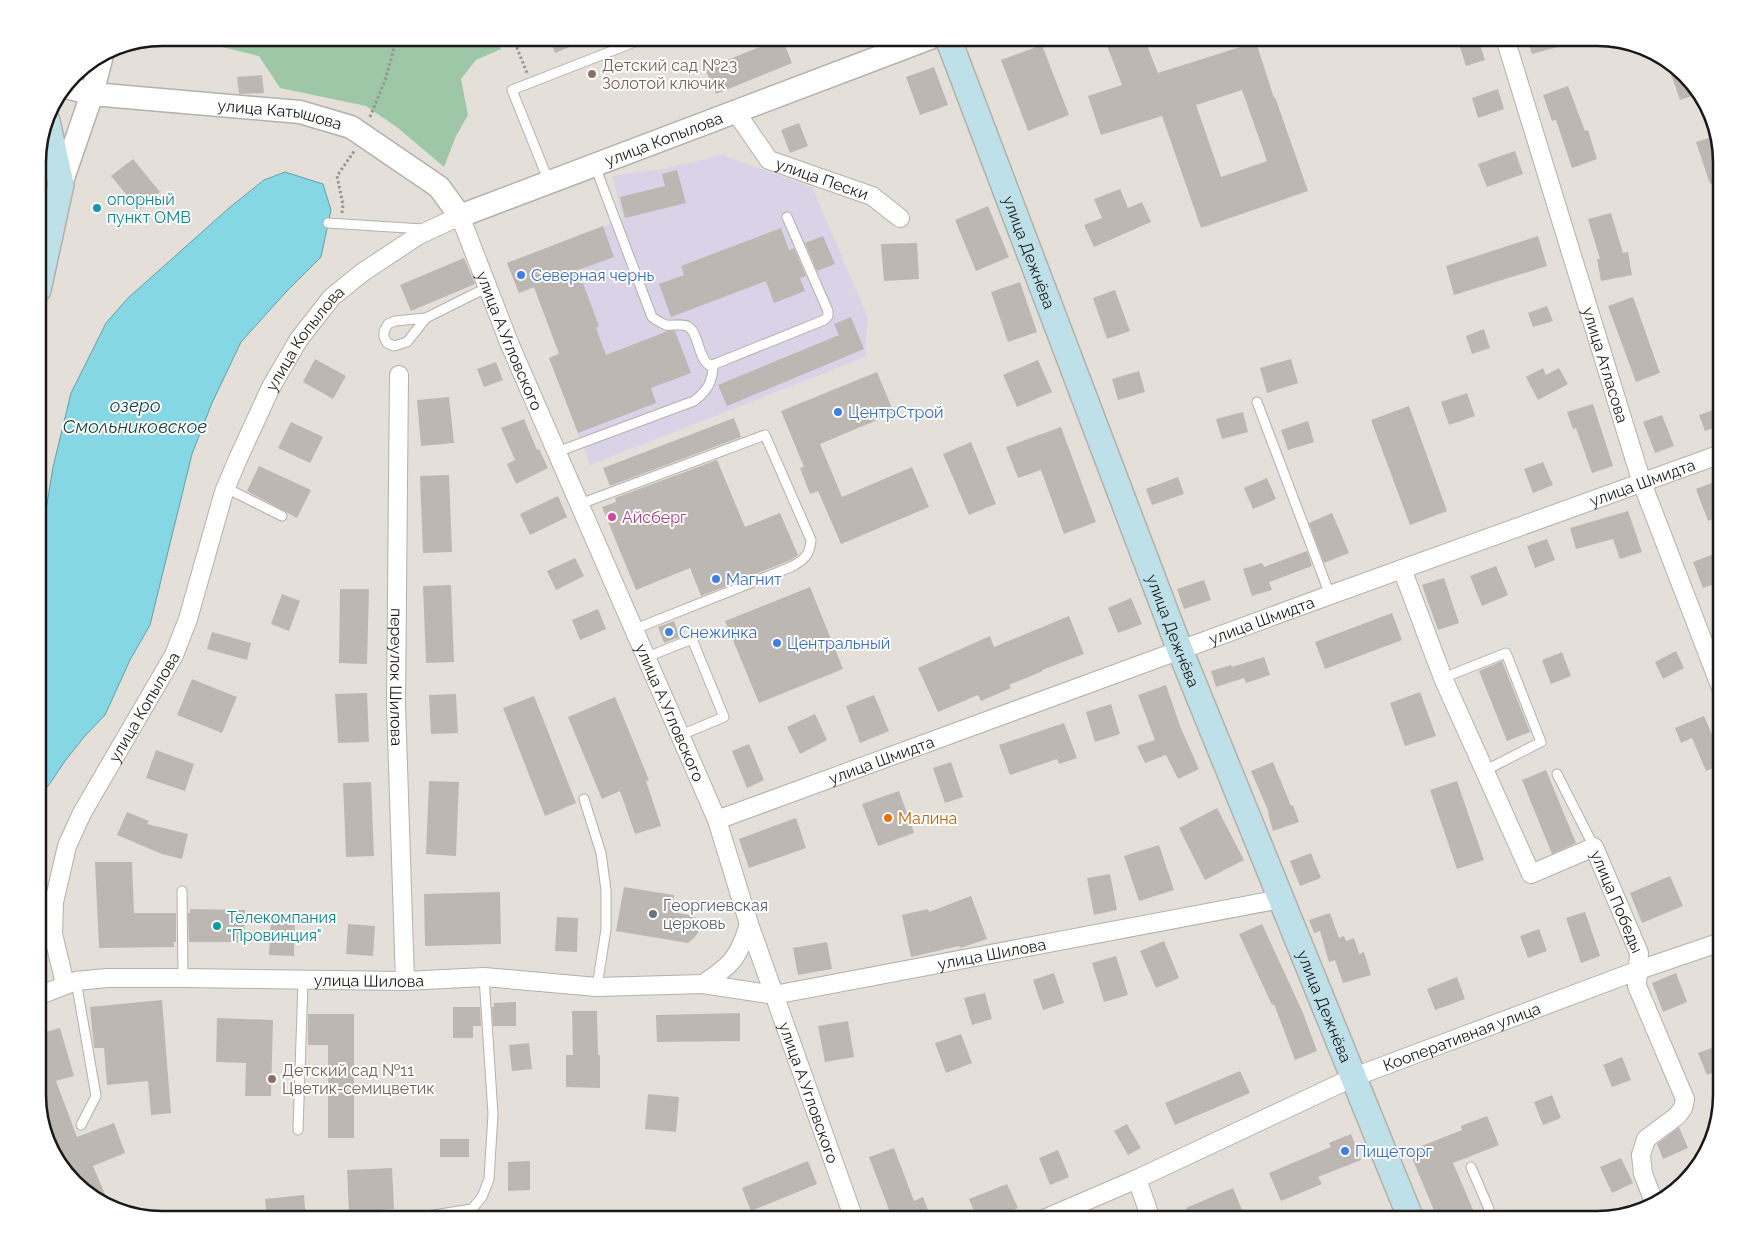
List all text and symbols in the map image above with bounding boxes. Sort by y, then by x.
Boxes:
place label: Детский сад №23 Золотой ключик [602,56,737,93]
marker: Детский сад №23 Золотой ключик [586,68,598,80]
street label: улица Катышова [217,96,344,134]
street label: улица Копылова [602,108,725,170]
street label: улица Пески [773,154,871,204]
place label: опорный пункт ОМВ [107,190,191,227]
street label: улица Дежнёва [999,193,1059,312]
marker: опорный пункт ОМВ [91,202,103,214]
place label: Северная чернь [531,266,654,285]
street label: улица А.Угловского [472,269,546,413]
marker: Северная чернь [515,269,527,281]
street label: улица Копылова [262,282,348,395]
street label: улица Атласова [1578,305,1632,425]
water label: озеро Смольниковское [63,395,207,437]
place label: ЦентрСтрой [848,403,943,422]
marker: ЦентрСтрой [832,406,844,418]
street label: улица Шмидта [1587,455,1698,511]
place label: Айсберг [622,508,687,527]
marker: Айсберг [606,511,618,523]
place label: Магнит [726,570,782,589]
street label: улица Дежнёва [1142,572,1203,690]
marker: Магнит [710,573,722,585]
street label: улица Шмидта [1206,593,1317,649]
street label: переулок Шилова [386,608,406,746]
place label: Снежинка [679,623,757,642]
marker: Снежинка [663,626,675,638]
place label: Центральный [787,634,890,653]
marker: Центральный [771,637,783,649]
street label: улица А.Угловского [631,641,708,785]
street label: улица Копылова [105,649,184,766]
street label: улица Шмидта [826,732,937,788]
place label: Малина [898,809,957,828]
marker: Малина [882,812,894,824]
street label: улица Победы [1586,847,1647,956]
place label: Георгиевская церковь [663,896,768,933]
place label: Телекомпания "Провинция" [227,908,336,945]
marker: Георгиевская церковь [647,908,659,920]
marker: Телекомпания "Провинция" [211,920,223,932]
street label: улица Шилова [936,935,1048,974]
street label: улица Дежнёва [1293,948,1355,1065]
street label: улица Шилова [314,971,424,991]
street label: Кооперативная улица [1380,999,1543,1075]
street label: улица А.Угловского [775,1020,842,1166]
place label: Детский сад №11 Цветик-семицветик [282,1061,435,1098]
marker: Детский сад №11 Цветик-семицветик [266,1073,278,1085]
place label: Пищеторг [1355,1142,1433,1161]
marker: Пищеторг [1339,1145,1351,1157]

